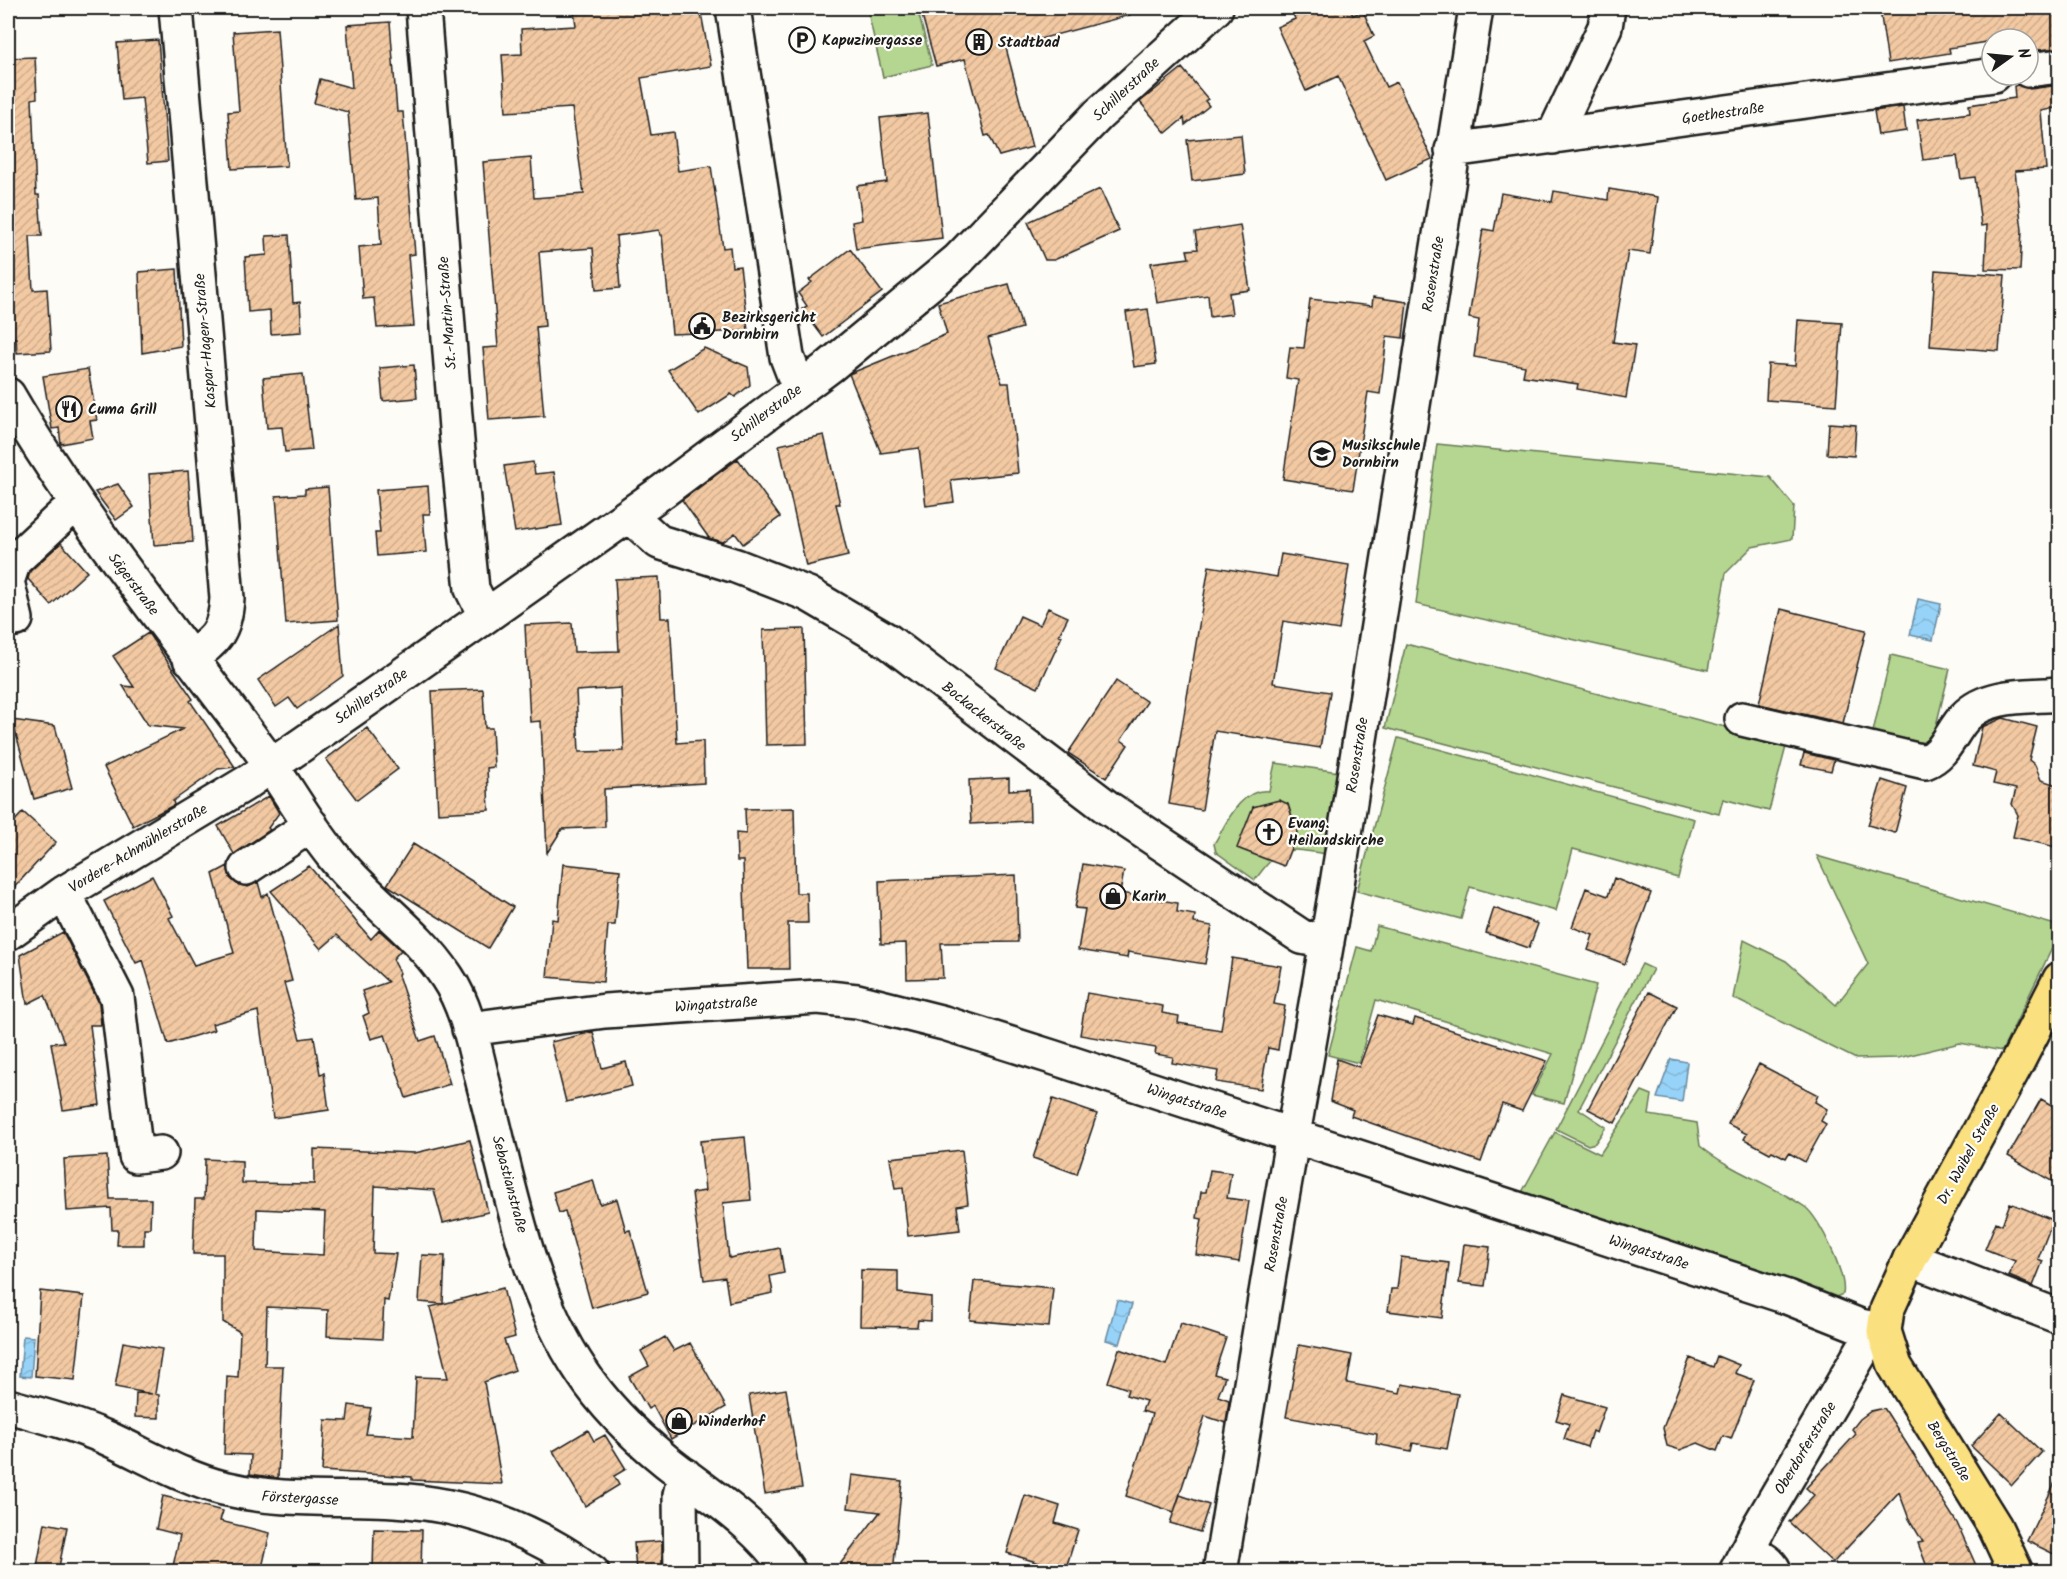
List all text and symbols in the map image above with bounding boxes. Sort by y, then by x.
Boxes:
parking icon: Kapuzinergasse [787,25,817,55]
building icon: Stadtbad [964,27,994,57]
north arrow [1980,27,2040,87]
place label: Kapuzinergasse [822,29,923,53]
place label: Stadtbad [998,31,1061,55]
text: N [2010,45,2036,62]
street label: Schillerstraße [1087,52,1166,128]
street label: Goethestraße [1680,96,1766,132]
street label: Rosenstraße [1416,234,1452,314]
street label: St.-Martin-Straße [432,255,464,370]
street label: Kaspar-Hagen-Straße [188,272,224,409]
place label: Bezirksgericht Dornbirn [722,306,816,347]
public building icon: Bezirksgericht Dornbirn [687,311,717,341]
street label: Schillerstraße [725,378,808,449]
restaurant icon: Cuma Grill [54,394,84,424]
place label: Cuma Grill [88,398,157,422]
place label: Musikschule Dornbirn [1342,434,1421,475]
school or university icon: Musikschule Dornbirn [1307,439,1337,469]
street label: Sägerstraße [101,548,165,621]
street label: Schillerstraße [330,662,413,731]
street label: Bockackerstraße [936,676,1031,758]
street label: Rosenstraße [1340,715,1376,795]
street label: Vordere-Achmühlerstraße [64,798,213,900]
place label: Evang. Heilandskirche [1288,812,1385,853]
church icon: Evang. Heilandskirche [1254,817,1284,847]
shop icon: Karin [1098,881,1128,911]
place label: Karin [1132,885,1166,909]
street label: Wingatstraße [674,990,759,1020]
street label: Wingatstraße [1144,1078,1230,1126]
street label: Dr. Waibel Straße [1931,1099,2007,1209]
street label: Sebastianstraße [484,1133,534,1236]
street label: Rosenstraße [1259,1194,1295,1274]
street label: Wingatstraße [1606,1229,1692,1277]
street label: Oberdorferstraße [1769,1397,1843,1500]
shop icon: Winderhof [664,1406,694,1436]
place label: Winderhof [698,1410,766,1434]
street label: Bergstraße [1920,1416,1977,1487]
street label: Förstergasse [261,1485,339,1513]

